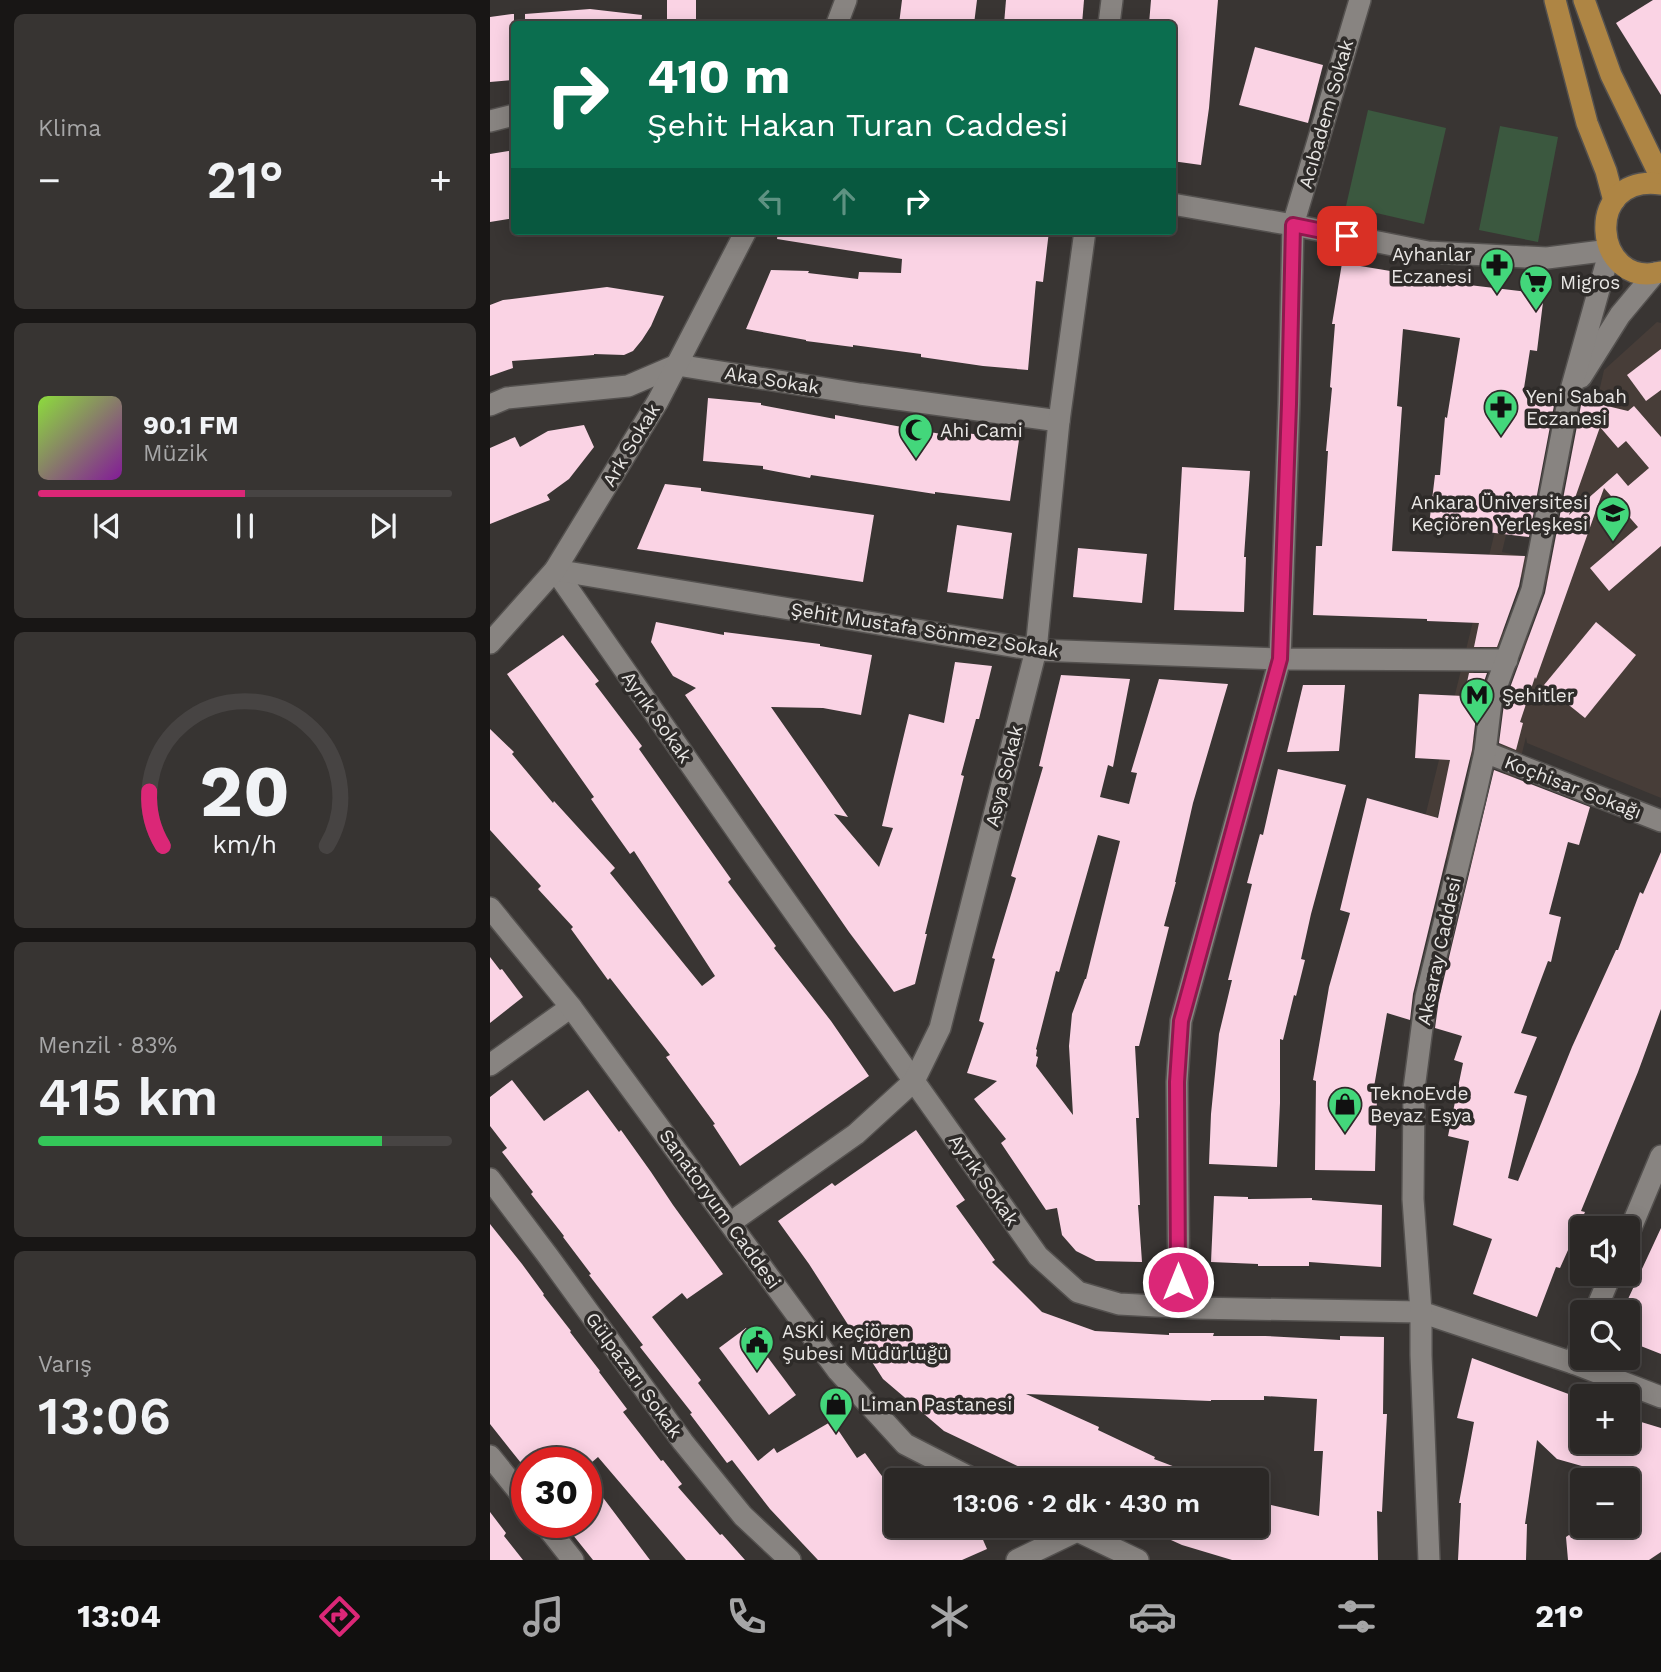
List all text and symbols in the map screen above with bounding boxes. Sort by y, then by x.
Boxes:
street label: Acıbadem Sokak [1294,37,1358,191]
text: 410 m [647,47,790,105]
icon: right [532,49,623,140]
text: Şehit Hakan Turan Caddesi [647,106,1068,144]
text: Klima [38,115,101,142]
text: 21° [206,150,284,211]
text: − [38,158,61,202]
text: + [429,158,452,202]
icon: left [752,182,790,220]
icon: ahead [825,182,863,220]
icon: right [898,182,936,220]
pin [1317,206,1377,266]
icon: arrive [1328,217,1366,255]
place label: Ayhanlar Eczanesi [1391,243,1472,288]
pharmacy icon: Ayhanlar Eczanesi [1478,246,1516,295]
supermarket icon: Migros [1517,263,1555,312]
place label: Migros [1560,271,1620,294]
street label: Aka Sokak [723,361,821,399]
place label: Yeni Sabah Eczanesi [1526,385,1627,430]
pharmacy icon: Yeni Sabah Eczanesi [1482,388,1520,437]
street label: Ark Sokak [597,399,665,491]
text: 90.1 FM [143,410,239,440]
mosque icon: Ahi Cami [897,411,935,460]
place label: Ahi Cami [940,419,1023,442]
text: Müzik [143,440,208,467]
place label: Ankara Üniversitesi Keçiören Yerleşkesi [1411,491,1588,536]
school or university icon: Ankara Üniversitesi Keçiören Yerleşkesi [1594,494,1632,543]
icon: previous [88,507,126,545]
icon: pause [226,507,264,545]
icon: next [364,507,402,545]
street label: Şehit Mustafa Sönmez Sokak [789,597,1061,663]
street label: Ayrık Sokak [617,667,697,768]
metro station icon: Şehitler [1458,676,1496,725]
place label: Şehitler [1502,684,1575,707]
street label: Asya Sokak [980,723,1028,829]
text: 20 [200,748,290,834]
street label: Koçhisar Sokağı [1501,750,1645,824]
text: km/h [213,830,277,859]
street label: Aksaray Caddesi [1412,875,1466,1027]
text: Menzil · 83% [38,1032,177,1059]
text: 415 km [38,1067,218,1128]
place label: TeknoEvde Beyaz Eşya [1370,1082,1472,1127]
shop icon: TeknoEvde Beyaz Eşya [1326,1085,1364,1134]
street label: Sanatoryum Caddesi [654,1125,786,1293]
street label: Ayrık Sokak [944,1130,1024,1231]
map controls [1570,1216,1640,1538]
button: sound [1570,1216,1640,1286]
position arrow [1141,1245,1215,1319]
button: search [1570,1300,1640,1370]
street label: Gülpazarı Sokak [581,1308,687,1443]
place label: ASKİ Keçiören Şubesi Müdürlüğü [782,1320,949,1365]
public building icon: ASKİ Keçiören Şubesi Müdürlüğü [738,1323,776,1372]
text: Varış [38,1351,92,1378]
button: + [1570,1384,1640,1454]
shop icon: Liman Pastanesi [817,1385,855,1434]
text: 13:06 [38,1386,171,1447]
place label: Liman Pastanesi [860,1393,1012,1416]
speed limit sign: 30 [511,1447,602,1538]
button: − [1570,1468,1640,1538]
text: 13:06 · 2 dk · 430 m [953,1488,1200,1518]
icon: directions [315,1592,364,1641]
icon: music [519,1592,568,1641]
icon: phone [722,1592,771,1641]
icon: climate [925,1592,974,1641]
icon: car [1128,1592,1177,1641]
icon: filters [1332,1592,1381,1641]
text: 13:04 [77,1597,161,1635]
text: 21° [1535,1597,1584,1635]

